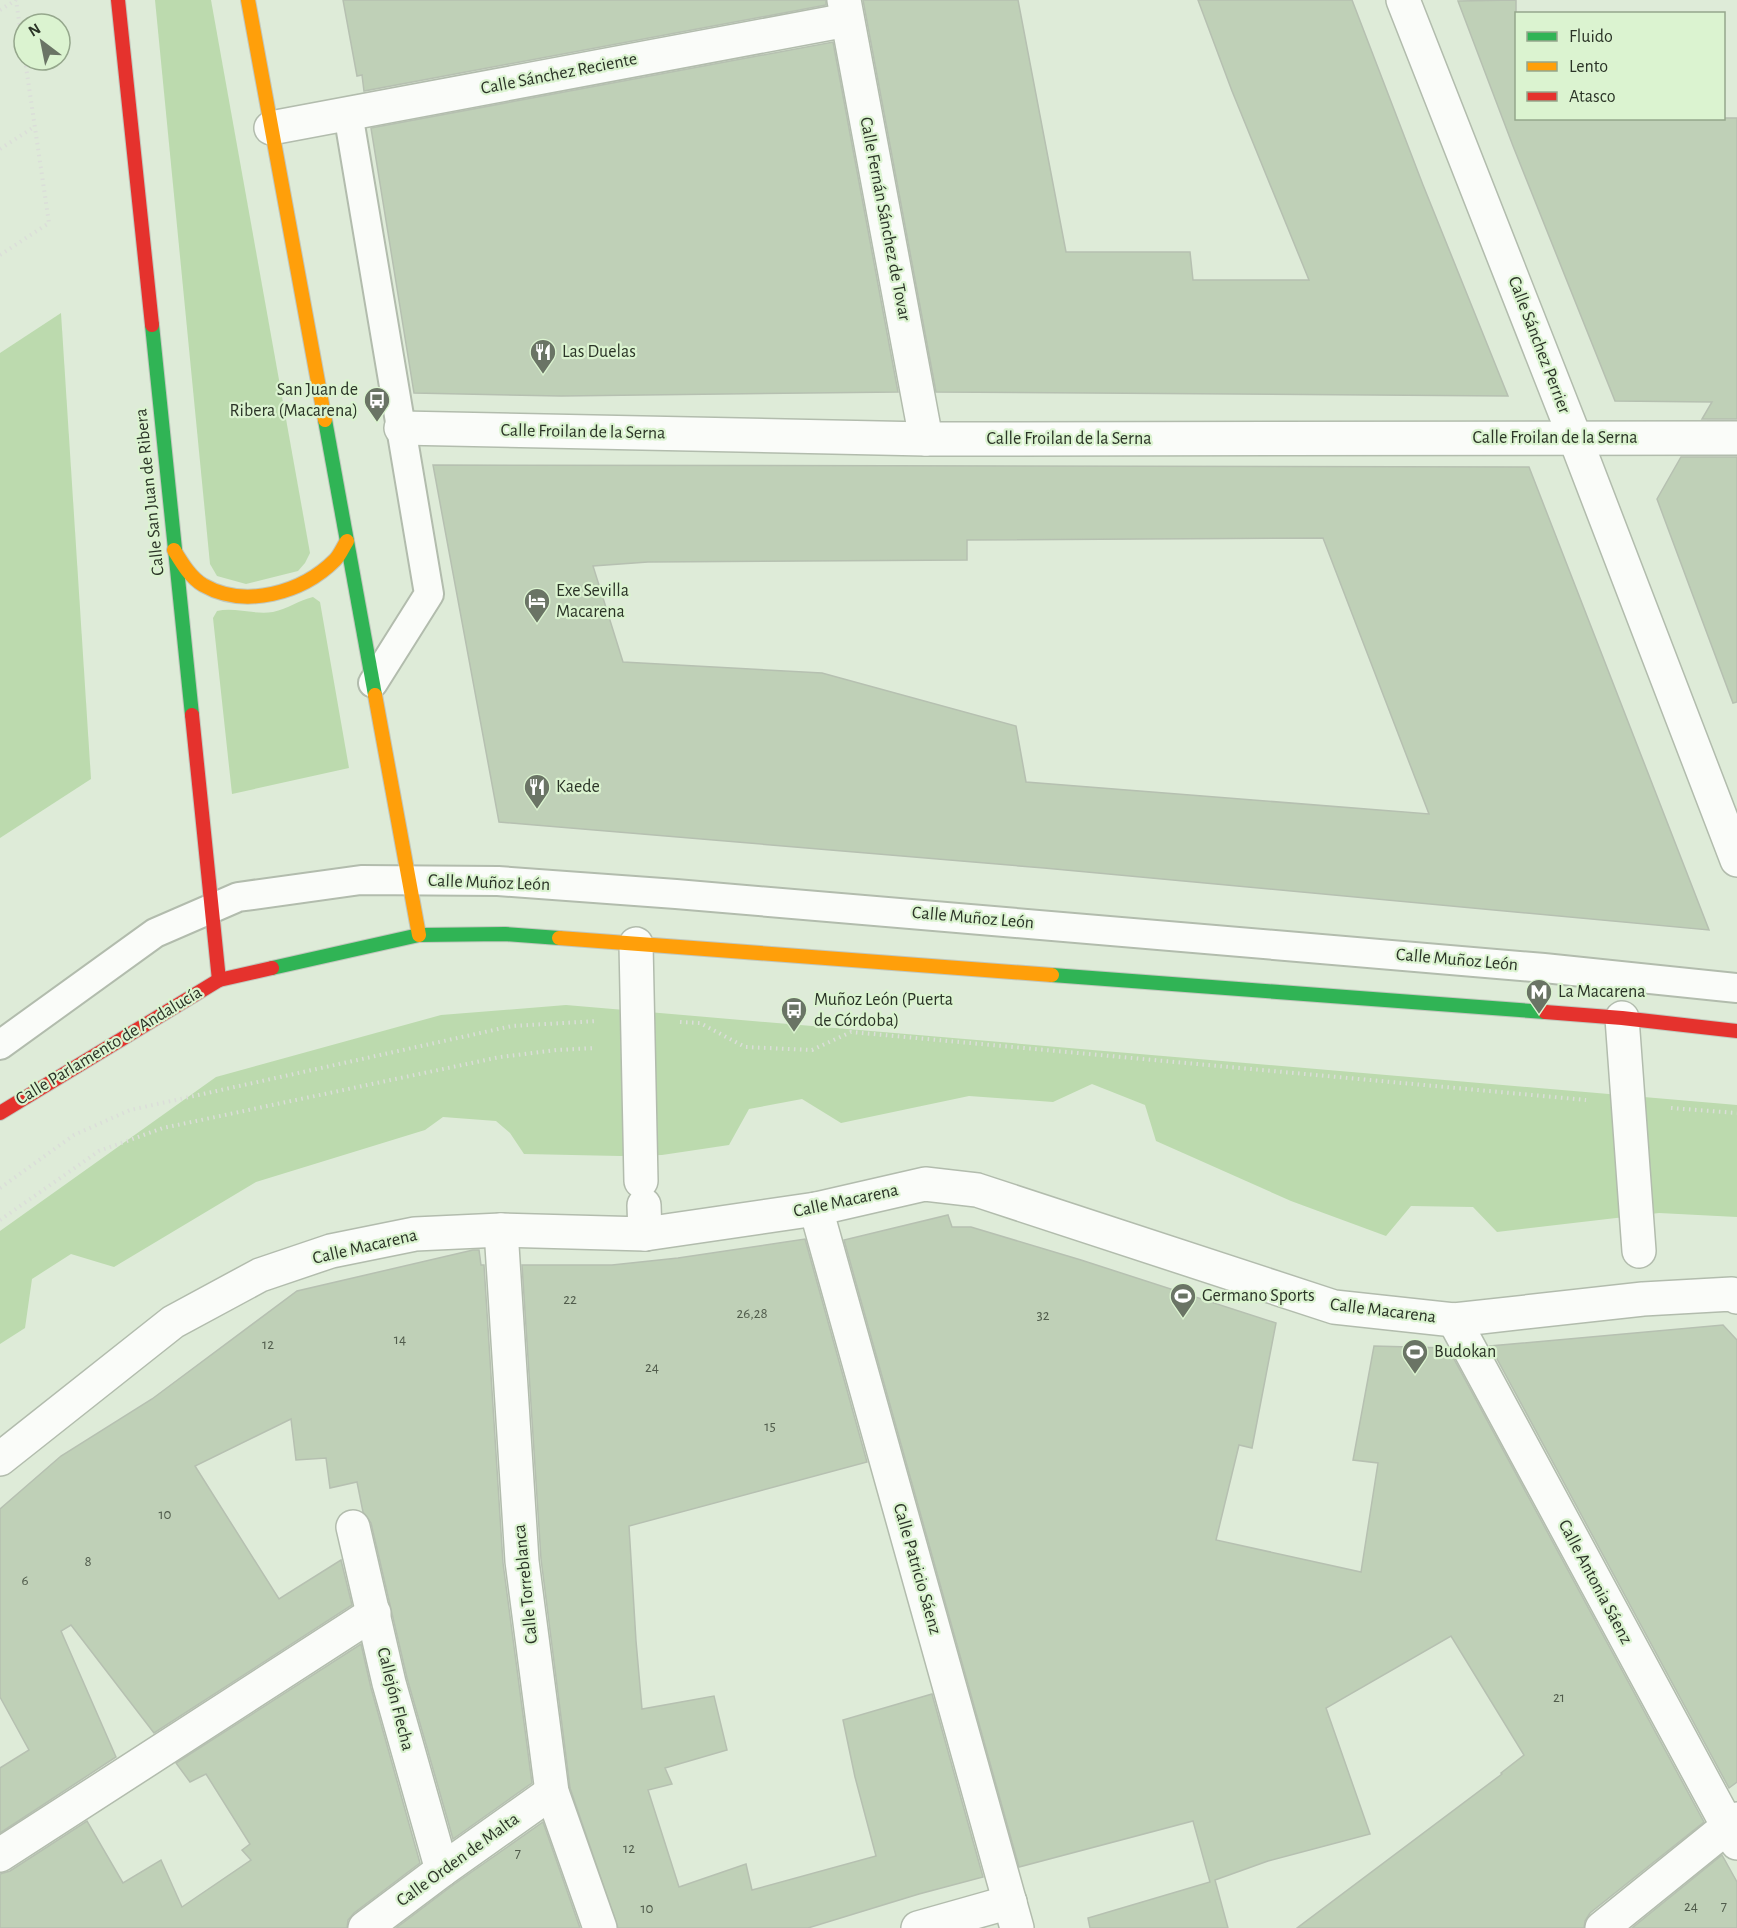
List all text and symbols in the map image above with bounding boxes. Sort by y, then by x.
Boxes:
north arrow [12,12,72,72]
legend [1515,12,1725,120]
text: N [26,20,44,40]
text: Fluido [1569,28,1613,46]
street label: Calle Sánchez Reciente [479,50,639,98]
text: Lento [1569,58,1608,76]
text: Atasco [1569,88,1616,106]
street label: Calle Fernán Sánchez de Tovar [856,115,914,323]
street label: Calle Sánchez Perrier [1505,274,1574,416]
restaurant icon: Las Duelas [528,337,558,375]
place label: Las Duelas [562,343,636,361]
place label: San Juan de Ribera (Macarena) [230,381,358,420]
bus stop icon: San Juan de Ribera (Macarena) [362,385,392,423]
street label: Calle San Juan de Ribera [132,408,168,576]
street label: Calle Froilan de la Serna [500,422,666,442]
street label: Calle Froilan de la Serna [1473,429,1638,447]
street label: Calle Froilan de la Serna [987,430,1152,448]
place label: Exe Sevilla Macarena [556,582,629,621]
hotel icon: Exe Sevilla Macarena [522,586,552,624]
restaurant icon: Kaede [522,772,552,810]
place label: Kaede [556,778,600,796]
street label: Calle Muñoz León [428,872,550,894]
street label: Calle Muñoz León [911,904,1035,932]
street label: Calle Muñoz León [1395,946,1519,974]
metro station icon: La Macarena [1524,977,1554,1015]
street label: Calle Parlamento de Andalucía [13,983,205,1109]
place label: La Macarena [1558,983,1646,1001]
place label: Muñoz León (Puerta de Córdoba) [814,991,953,1030]
bus stop icon: Muñoz León (Puerta de Córdoba) [779,995,809,1033]
street label: Calle Macarena [792,1181,900,1221]
street label: Calle Macarena [311,1226,419,1268]
sports icon: Germano Sports [1168,1281,1198,1319]
place label: Germano Sports [1202,1287,1315,1305]
house number: 22 [563,1292,577,1307]
street label: Calle Macarena [1329,1296,1437,1326]
house number: 26,28 [736,1306,768,1321]
house number: 32 [1036,1308,1050,1323]
house number: 14 [394,1332,406,1347]
house number: 12 [262,1337,274,1352]
sports icon: Budokan [1400,1337,1430,1375]
place label: Budokan [1434,1343,1496,1361]
house number: 24 [645,1360,659,1375]
house number: 15 [764,1419,776,1434]
street label: Calle Patricio Sáenz [890,1501,944,1637]
house number: 10 [158,1507,172,1522]
street label: Calle Antonia Sáenz [1555,1517,1635,1647]
street label: Calle Torreblanca [511,1523,541,1645]
house number: 8 [84,1554,92,1569]
house number: 6 [21,1573,29,1588]
street label: Callejón Flecha [373,1646,417,1752]
house number: 21 [1553,1690,1565,1705]
street label: Calle Orden de Malta [393,1810,523,1910]
house number: 12 [623,1841,635,1856]
house number: 7 [515,1846,521,1861]
house number: 24 [1684,1899,1698,1914]
house number: 7 [1721,1899,1727,1914]
house number: 10 [640,1901,654,1916]

